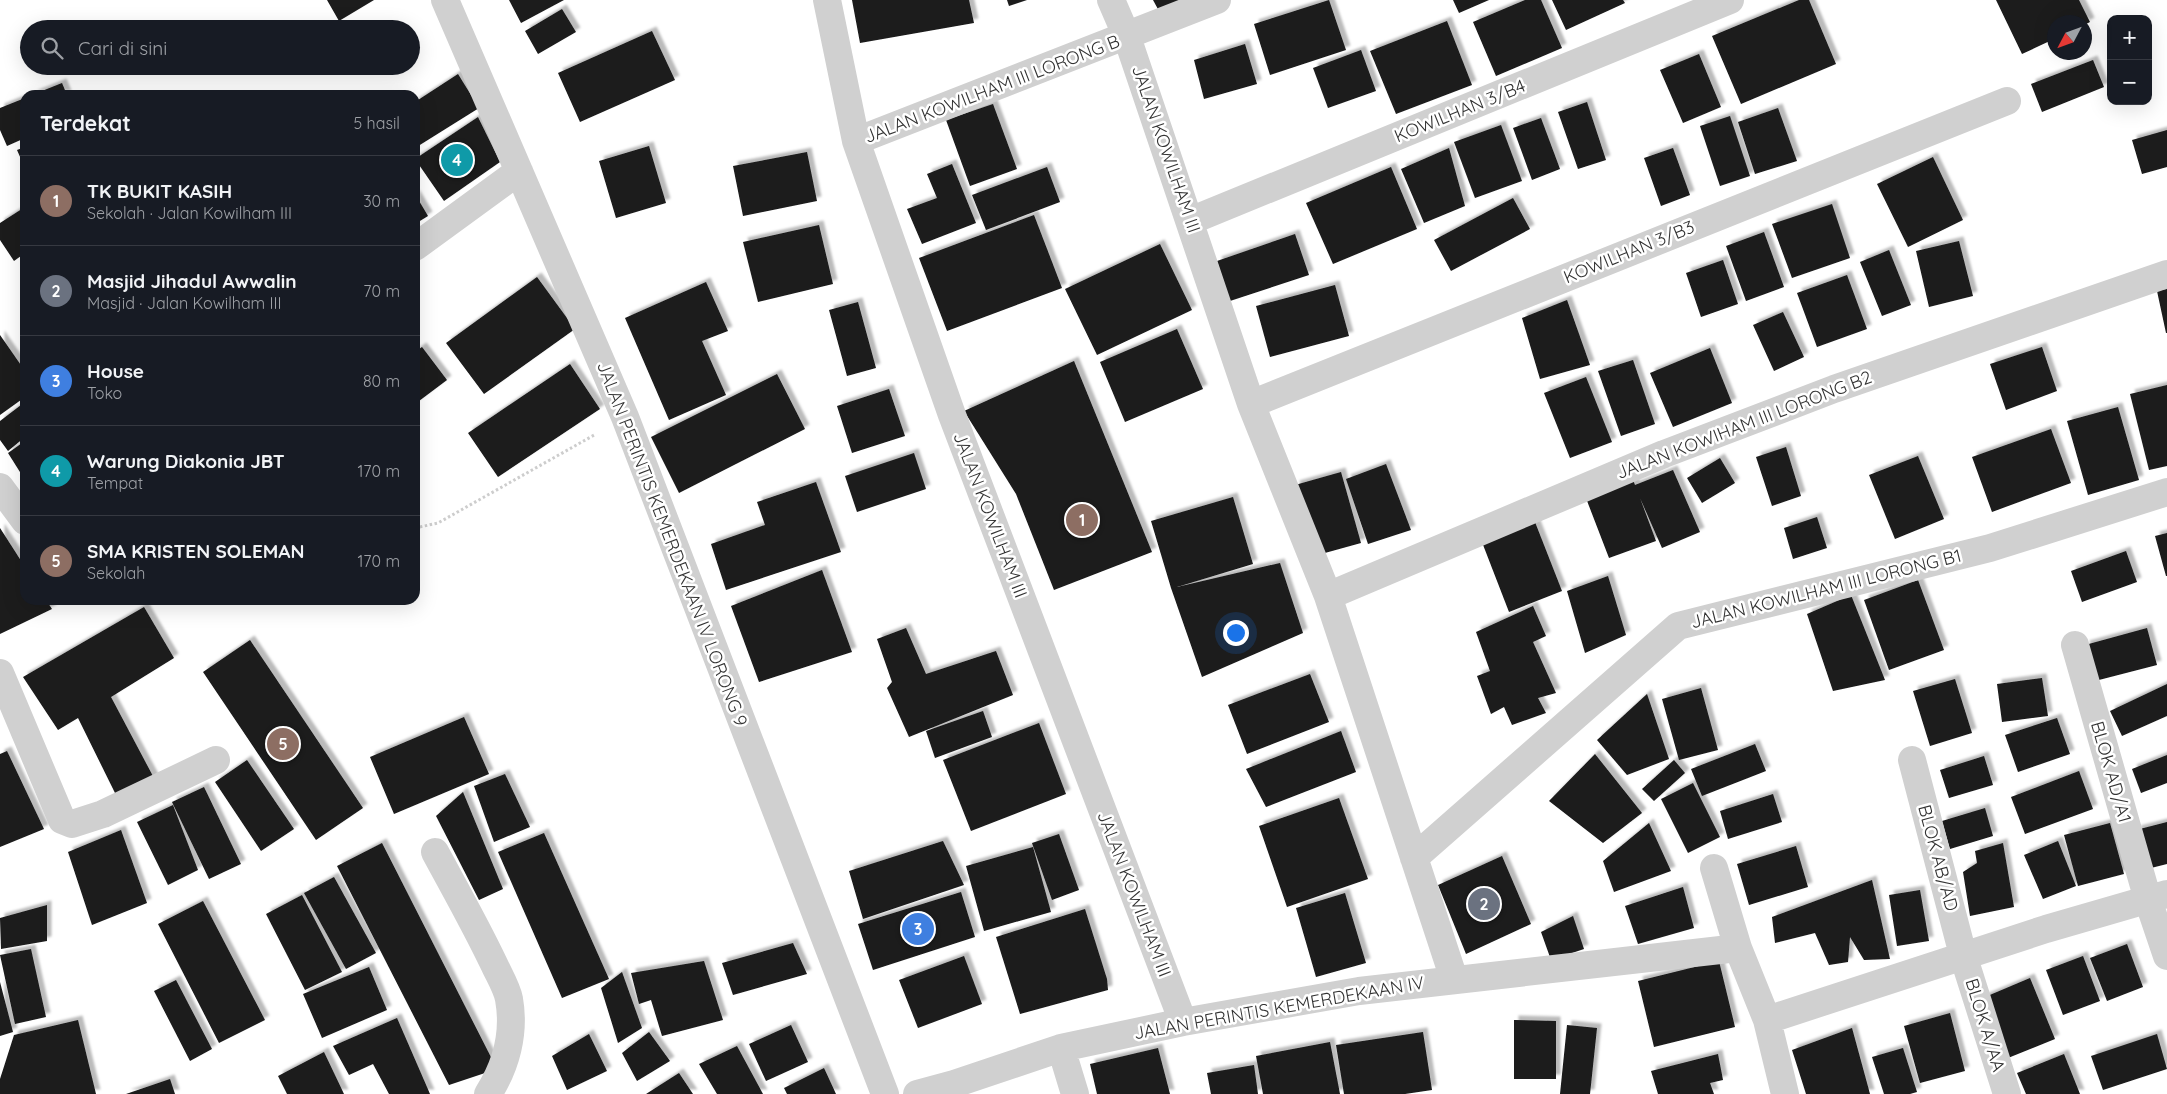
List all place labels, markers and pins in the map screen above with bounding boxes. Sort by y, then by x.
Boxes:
pin: 4 [441,141,473,179]
pin: 1 [1066,501,1098,539]
pin: 5 [267,725,299,763]
pin: 2 [1468,885,1500,923]
pin: 3 [902,910,934,948]

